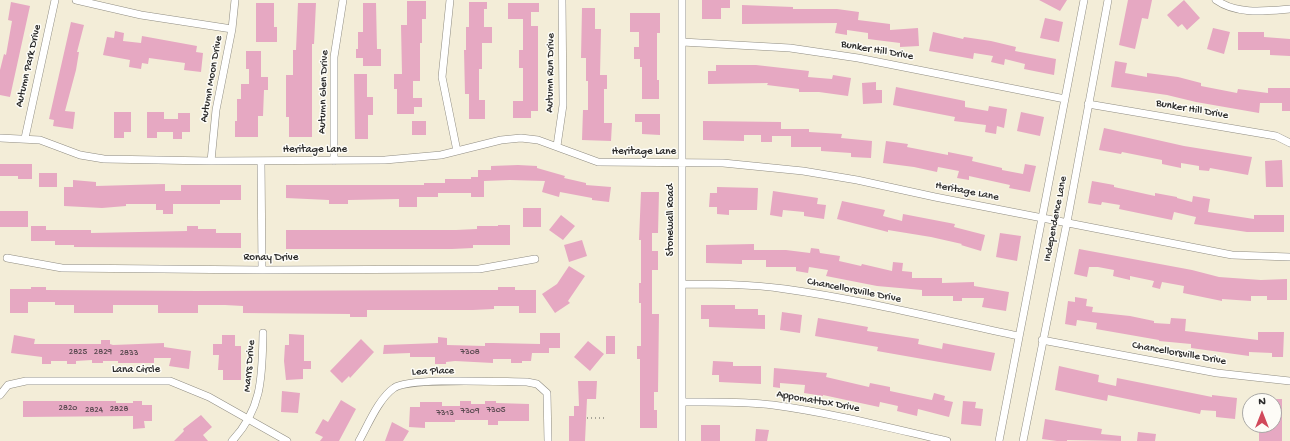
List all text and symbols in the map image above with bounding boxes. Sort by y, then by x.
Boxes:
street label: Autumn Park Drive [13,23,45,109]
street label: Autumn Run Drive [544,33,558,113]
street label: Autumn Moon Drive [198,35,226,123]
street label: Bunker Hill Drive [840,38,914,64]
street label: Autumn Glen Drive [316,50,332,134]
street label: Bunker Hill Drive [1155,97,1229,123]
street label: Heritage Lane [283,143,347,157]
street label: Heritage Lane [612,145,676,159]
street label: Independence Lane [1041,175,1071,263]
street label: Heritage Lane [934,179,1000,205]
street label: Stonewall Road [664,184,678,256]
street label: Ronay Drive [244,251,298,265]
street label: Chancellorsville Drive [806,275,902,307]
street label: Marrs Drive [241,339,259,393]
street label: Chancellorsville Drive [1131,339,1227,369]
house number: 2825 [69,348,87,358]
house number: 2829 [94,348,112,358]
house number: 7308 [460,348,480,358]
house number: 2833 [120,349,138,359]
street label: Lana Circle [112,363,160,377]
street label: Lea Place [412,365,454,379]
street label: Appomattox Drive [775,388,861,416]
north arrow [1242,393,1282,433]
text: N [1258,396,1266,408]
house number: 2820 [59,404,77,414]
house number: 2828 [110,405,128,415]
house number: 2824 [85,406,103,416]
house number: 7305 [486,406,506,416]
house number: 7309 [461,407,479,417]
house number: 7313 [436,409,454,419]

